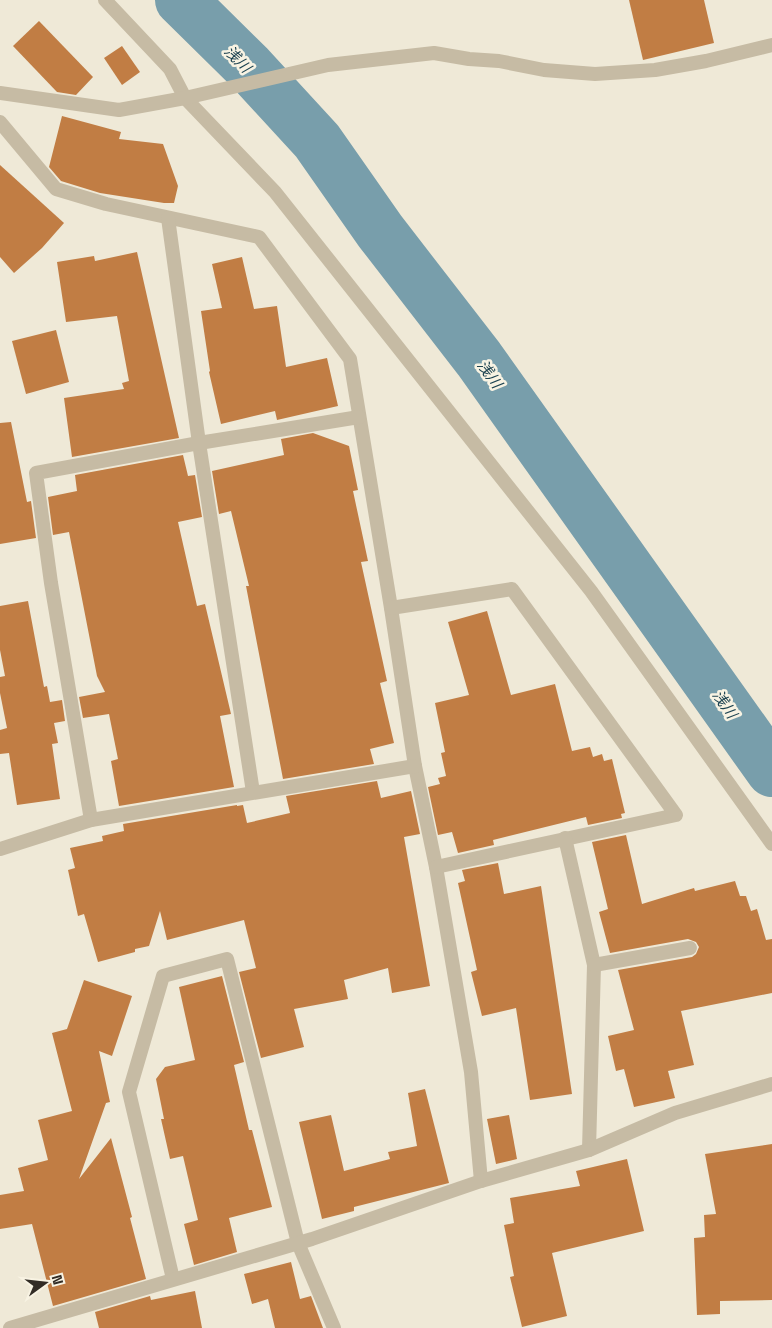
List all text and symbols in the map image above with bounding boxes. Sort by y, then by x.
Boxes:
water label: 浅川 [221,42,257,78]
water label: 浅川 [473,356,508,393]
water label: 浅川 [709,686,743,723]
north arrow [20,1258,70,1308]
text: N [48,1273,67,1287]

